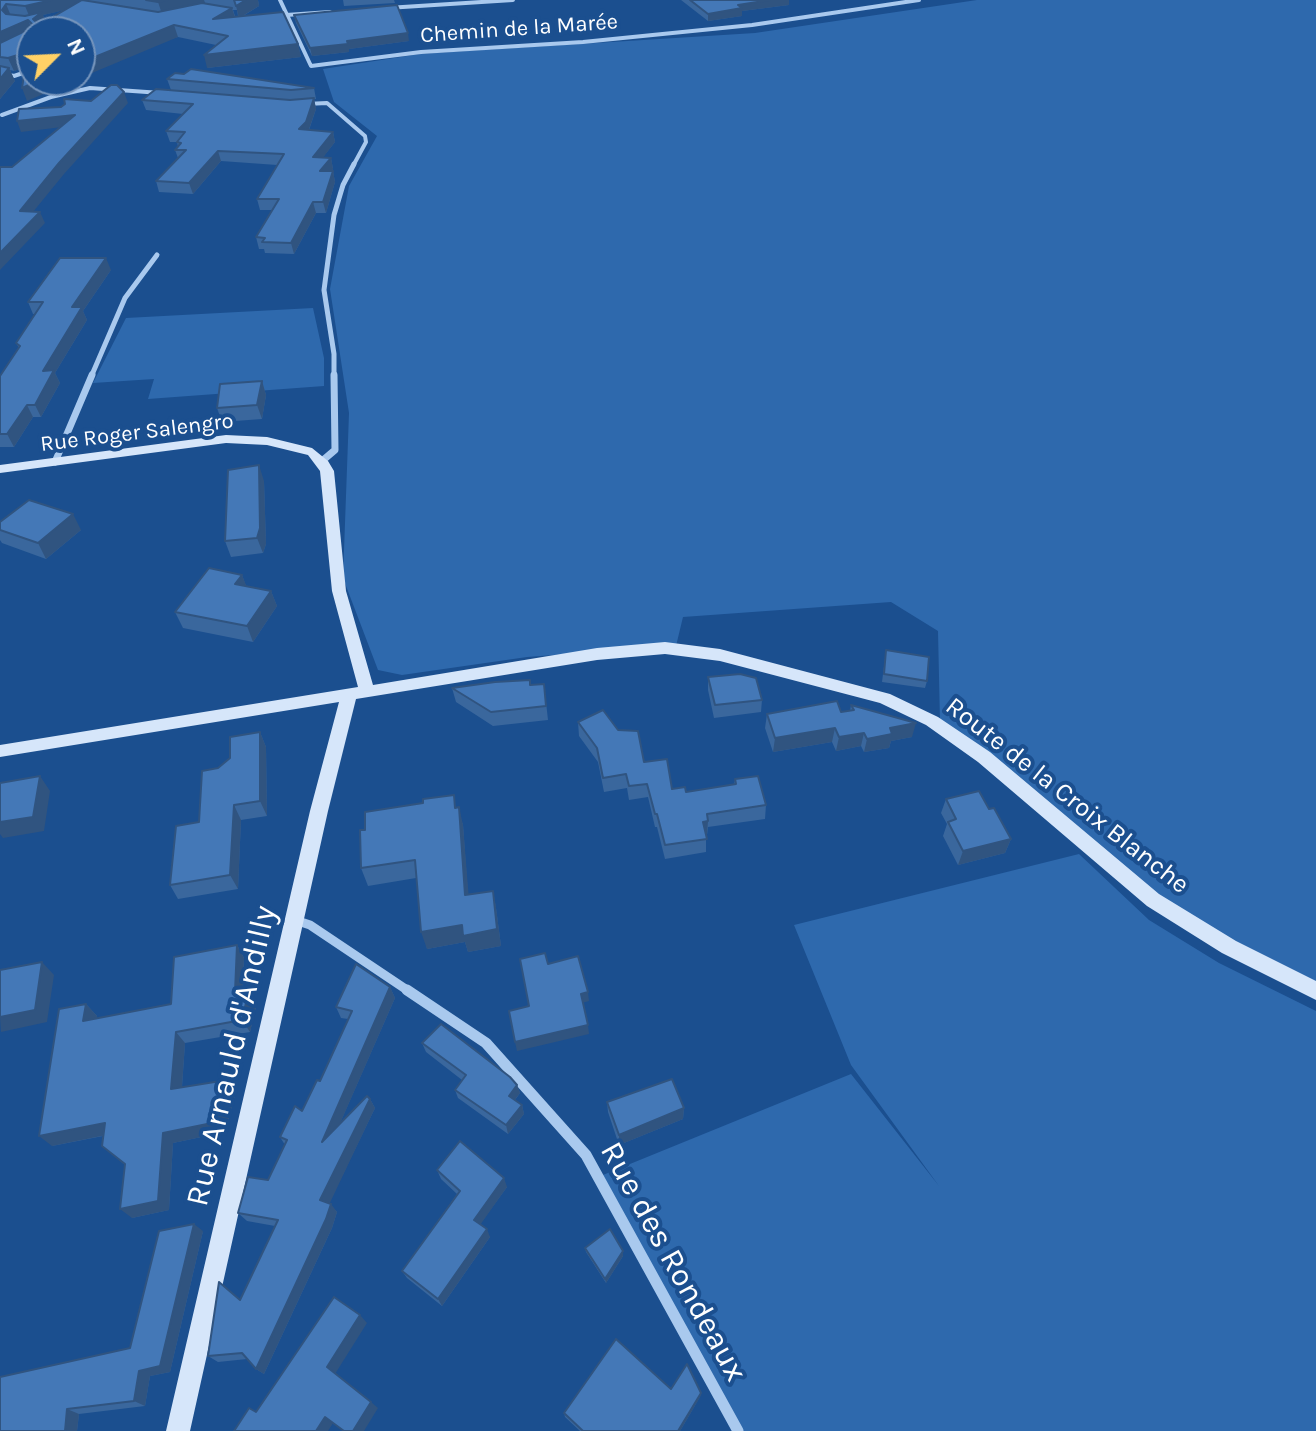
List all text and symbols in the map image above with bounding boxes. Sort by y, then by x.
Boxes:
street label: Chemin de la Marée [419,9,619,49]
north arrow [16,16,96,96]
text: N [61,35,91,60]
street label: Rue Roger Salengro [39,408,235,458]
street label: Route de la Croix Blanche [939,691,1195,901]
street label: Rue Arnauld d'Andilly [179,902,285,1210]
street label: Rue des Rondeaux [591,1136,755,1388]

